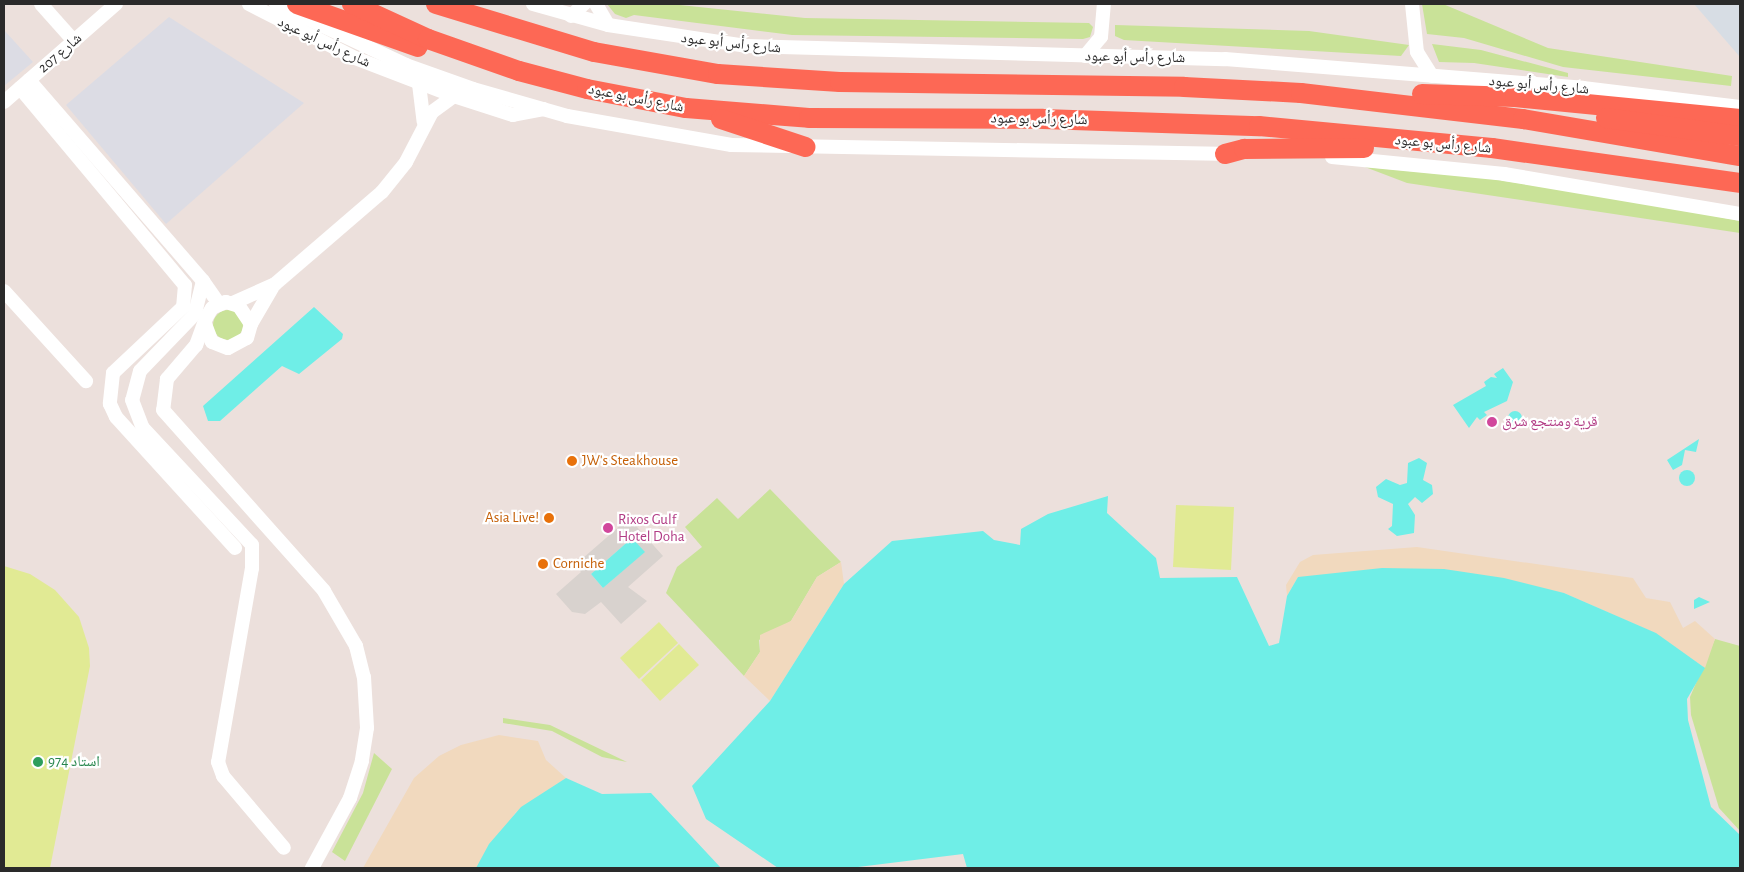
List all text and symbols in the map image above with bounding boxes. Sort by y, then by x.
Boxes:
street label: شارع رأس أبو عبود [275,13,373,71]
street label: شارع 207 [34,29,86,77]
street label: شارع رأس أبو عبود [680,29,782,57]
street label: شارع رأس أبو عبود [1085,47,1185,67]
street label: شارع رأس أبو عبود [1488,72,1590,98]
street label: شارع رأس بو عبود [587,80,685,116]
street label: شارع رأس بو عبود [990,109,1088,129]
street label: شارع رأس بو عبود [1394,131,1492,157]
place label: قرية ومنتجع شرق [1502,413,1598,431]
marker: قرية ومنتجع شرق [1486,416,1498,428]
place label: JW's Steakhouse [582,452,678,470]
marker: JW's Steakhouse [566,455,578,467]
place label: Asia Live! [485,509,539,527]
place label: Rixos Gulf Hotel Doha [618,510,685,545]
marker: Asia Live! [543,512,555,524]
marker: Rixos Gulf Hotel Doha [602,522,614,534]
place label: Corniche [553,555,604,573]
marker: Corniche [537,558,549,570]
place label: استاد 974 [48,753,100,771]
marker: استاد 974 [32,756,44,768]

